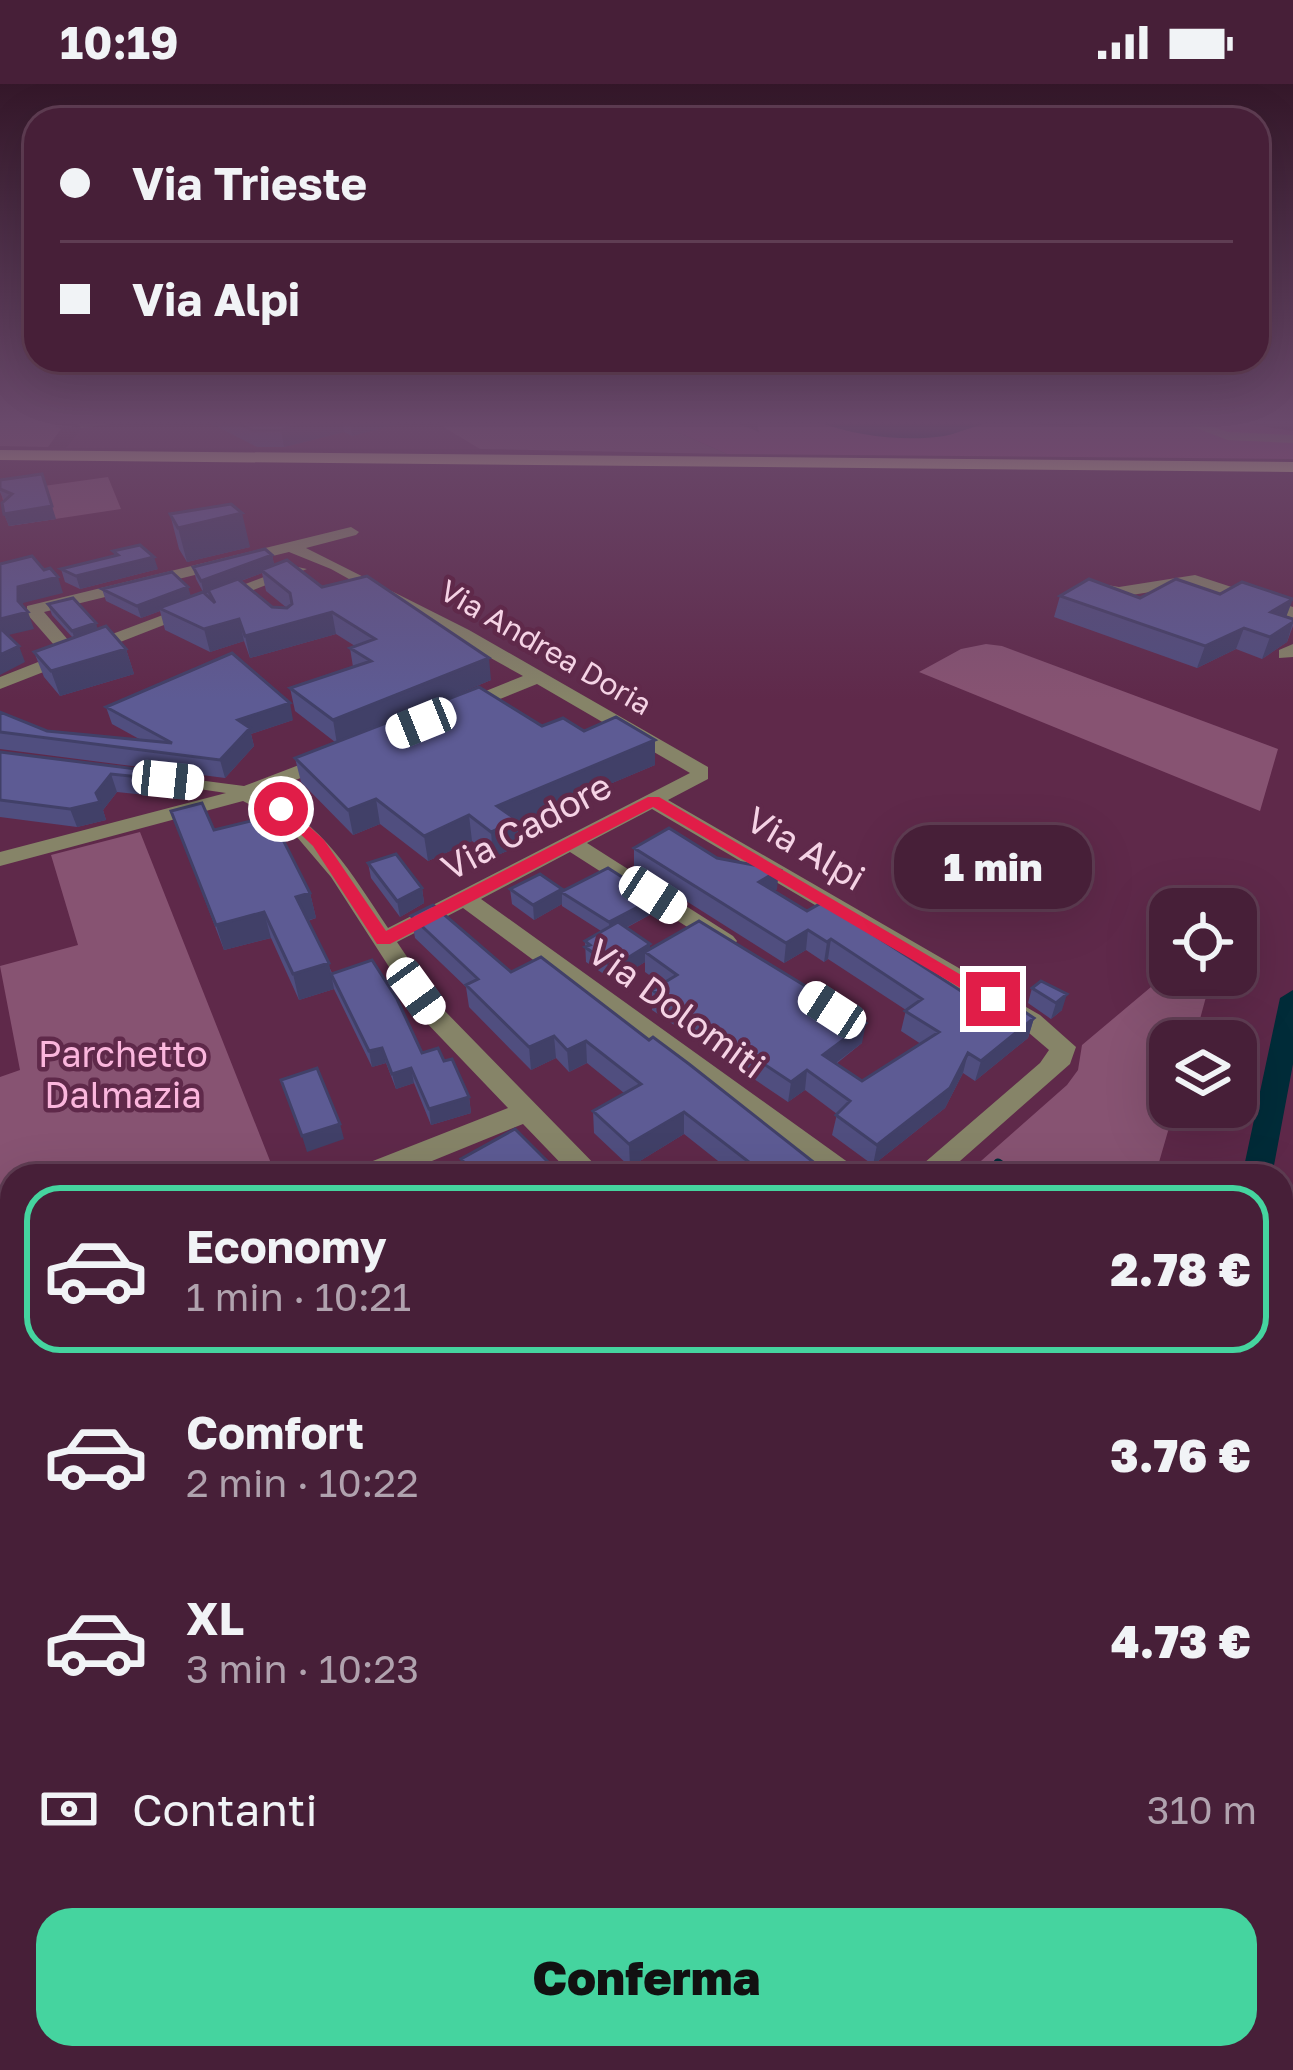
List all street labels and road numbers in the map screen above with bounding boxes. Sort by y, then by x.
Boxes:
street label: Via Andrea Doria [434,572,658,722]
street label: Via Cadore [434,763,618,889]
street label: Via Alpi [739,797,873,899]
street label: Via Dolomiti [580,929,774,1087]

